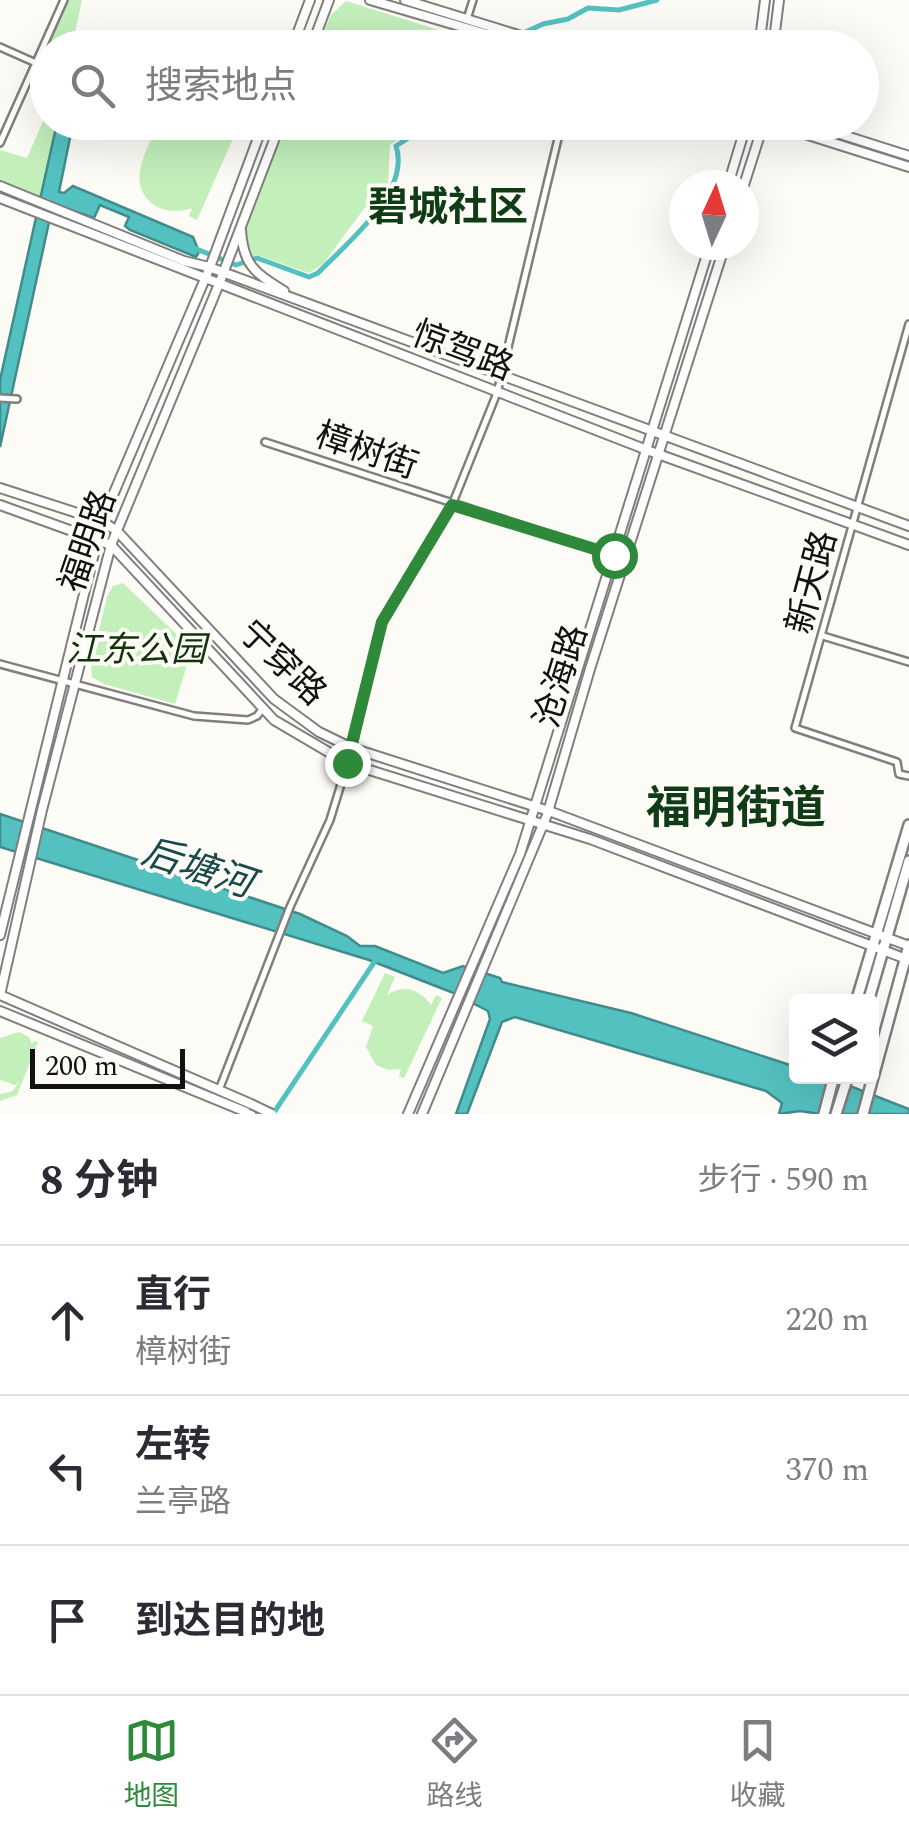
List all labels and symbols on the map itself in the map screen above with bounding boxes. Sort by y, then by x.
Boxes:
north arrow [669,170,759,260]
district label: 碧城社区 [368,178,528,239]
street label: 惊驾路 [404,308,521,395]
street label: 樟树街 [308,409,425,494]
street label: 福明路 [46,483,131,600]
street label: 新天路 [773,525,852,640]
route start [592,533,638,579]
street label: 宁穿路 [226,608,338,719]
street label: 沧海路 [521,618,602,734]
park label: 江东公园 [66,624,211,677]
route end [325,741,371,787]
district label: 福明街道 [646,775,826,844]
water label: 后塘河 [134,824,267,916]
scale bar [30,1044,185,1088]

